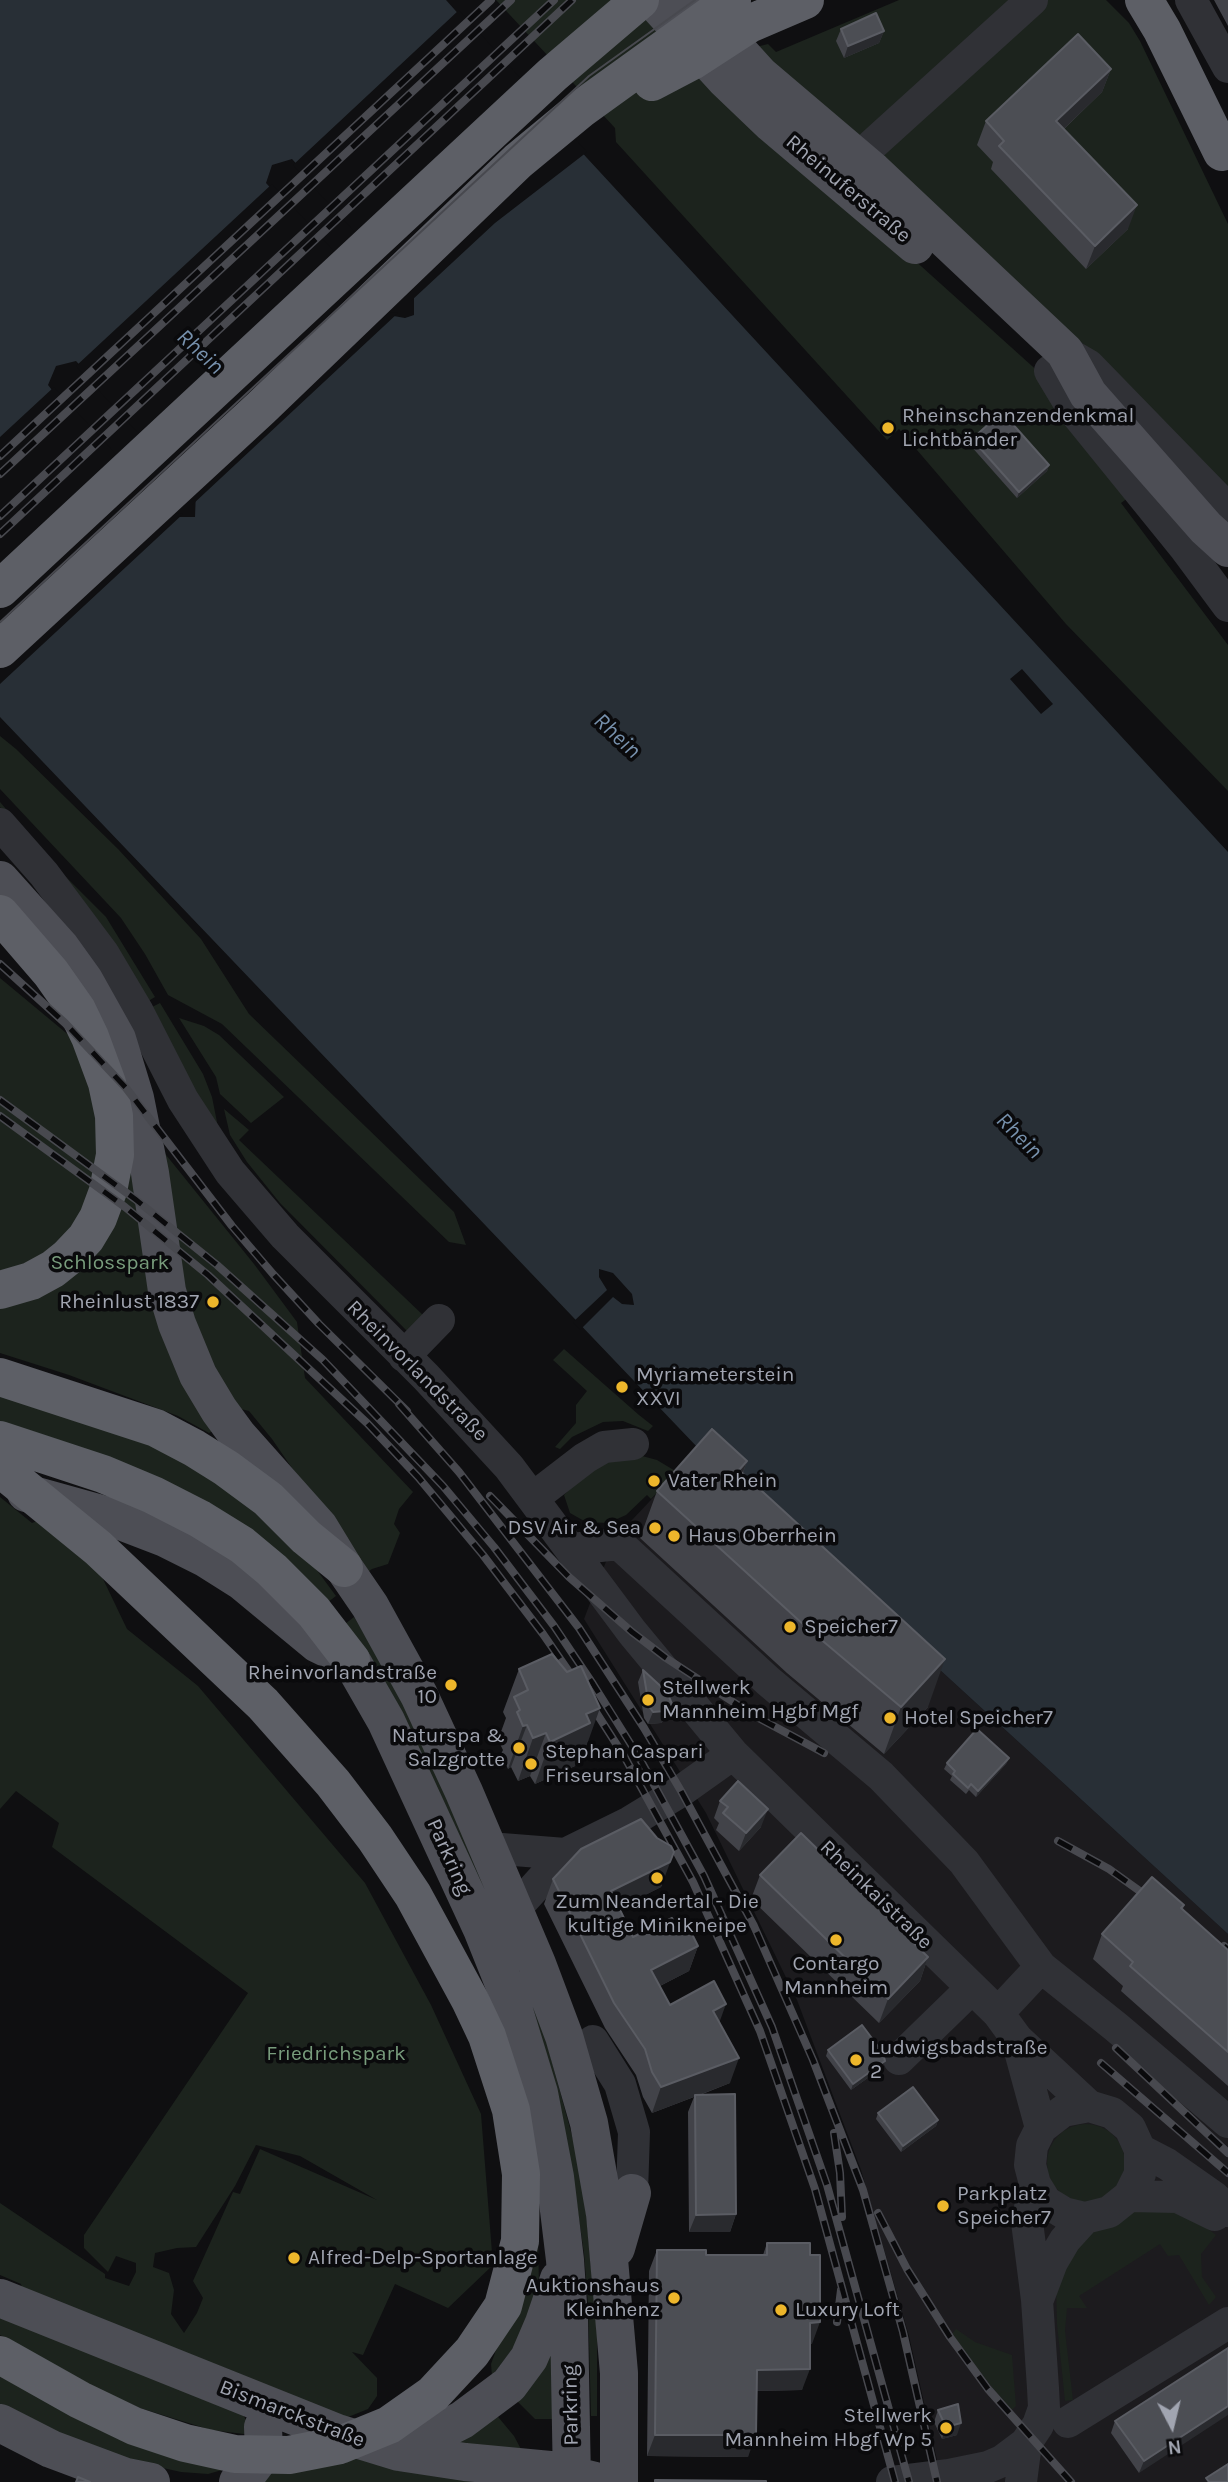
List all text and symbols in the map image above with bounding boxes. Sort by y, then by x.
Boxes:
street label: Rheinuferstraße [780,129,916,249]
water label: Rhein [171,323,229,381]
place label: Rheinschanzendenkmal Lichtbänder [902,403,1134,453]
marker: Rheinschanzendenkmal Lichtbänder [880,420,896,436]
water label: Rhein [588,707,646,765]
water label: Rhein [990,1107,1048,1165]
park label: Schlosspark [51,1250,169,1276]
place label: Rheinlust 1837 [59,1289,199,1315]
marker: Rheinlust 1837 [205,1294,221,1310]
street label: Rheinvorlandstraße [341,1295,493,1447]
place label: Myriameterstein XXVI [636,1362,794,1412]
marker: Myriameterstein XXVI [614,1379,630,1395]
place label: Vater Rhein [668,1468,777,1494]
marker: Vater Rhein [646,1473,662,1489]
place label: DSV Air & Sea [508,1515,641,1541]
marker: DSV Air & Sea [647,1520,663,1536]
place label: Haus Oberrhein [688,1523,837,1549]
marker: Haus Oberrhein [666,1528,682,1544]
place label: Speicher7 [804,1614,898,1640]
marker: Speicher7 [782,1619,798,1635]
place label: Rheinvorlandstraße 10 [248,1660,437,1710]
place label: Stellwerk Mannheim Hgbf Mgf [662,1675,858,1725]
marker: Rheinvorlandstraße 10 [443,1677,459,1693]
marker: Stellwerk Mannheim Hgbf Mgf [640,1692,656,1708]
place label: Hotel Speicher7 [904,1705,1053,1731]
marker: Hotel Speicher7 [882,1710,898,1726]
place label: Naturspa & Salzgrotte [392,1723,505,1773]
place label: Stephan Caspari Friseursalon [545,1739,704,1789]
marker: Naturspa & Salzgrotte [511,1740,527,1756]
marker: Stephan Caspari Friseursalon [523,1756,539,1772]
street label: Parkring [421,1815,477,1899]
street label: Rheinkaistraße [815,1835,937,1955]
marker: Zum Neandertal - Die kultige Minikneipe [649,1870,665,1886]
place label: Zum Neandertal - Die kultige Minikneipe [555,1889,759,1939]
marker: Contargo Mannheim [828,1932,844,1948]
place label: Contargo Mannheim [784,1951,888,2001]
place label: Ludwigsbadstraße 2 [870,2035,1048,2085]
park label: Friedrichspark [266,2041,406,2067]
marker: Ludwigsbadstraße 2 [848,2052,864,2068]
place label: Parkplatz Speicher7 [957,2181,1051,2231]
marker: Parkplatz Speicher7 [935,2198,951,2214]
place label: Alfred-Delp-Sportanlage [308,2245,538,2271]
marker: Alfred-Delp-Sportanlage [286,2250,302,2266]
place label: Auktionshaus Kleinhenz [526,2273,660,2323]
marker: Auktionshaus Kleinhenz [666,2290,682,2306]
place label: Luxury Loft [795,2297,900,2323]
marker: Luxury Loft [773,2302,789,2318]
street label: Parkring [558,2364,584,2446]
street label: Bismarckstraße [216,2375,368,2453]
north arrow [1137,2391,1207,2461]
place label: Stellwerk Mannheim Hbgf Wp 5 [725,2403,932,2453]
marker: Stellwerk Mannheim Hbgf Wp 5 [938,2420,954,2436]
text: N [1166,2435,1183,2459]

